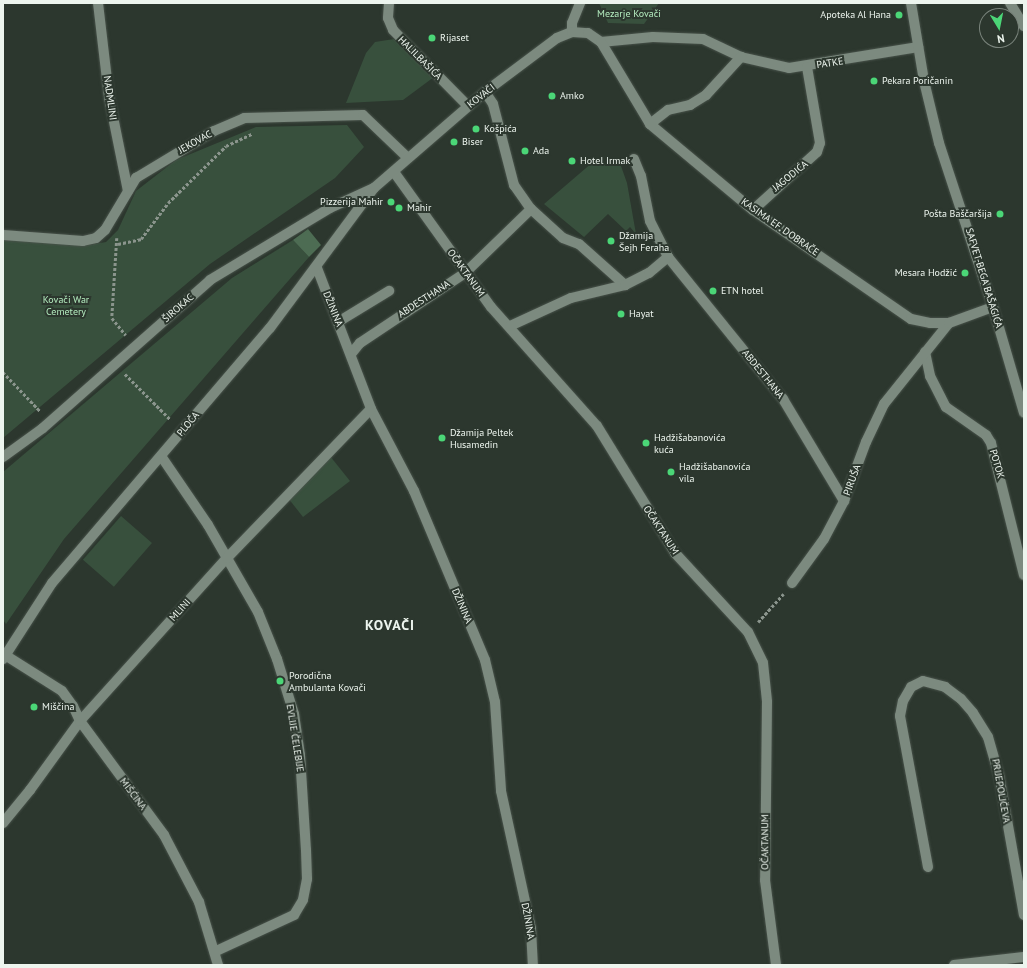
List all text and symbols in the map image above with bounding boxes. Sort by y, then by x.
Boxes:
park label: Mezarje Kovači [597,8,661,20]
north arrow [979,8,1019,48]
place label: Apoteka Al Hana [820,9,891,21]
marker: Apoteka Al Hana [894,10,904,20]
text: N [996,31,1006,46]
place label: Rijaset [440,32,469,44]
marker: Rijaset [427,33,437,43]
street label: HALILBAŠIĆA [396,34,444,82]
street label: PATKE [816,55,844,71]
street label: NADMLINI [101,75,119,121]
place label: Pekara Poričanin [882,75,953,87]
marker: Pekara Poričanin [869,76,879,86]
street label: KOVAČI [465,82,497,110]
place label: Amko [560,90,584,102]
marker: Amko [547,91,557,101]
place label: Košpića [484,123,517,135]
marker: Košpića [471,124,481,134]
street label: JEKOVAC [176,128,214,156]
place label: Biser [462,136,483,148]
marker: Biser [449,137,459,147]
place label: Ada [533,145,549,157]
marker: Ada [520,146,530,156]
place label: Hotel Irmak [580,155,630,167]
marker: Hotel Irmak [567,156,577,166]
street label: JAGODIĆA [770,158,810,194]
street label: KASIMA EF. DOBRAČE [738,195,822,259]
place label: Pizzerija Mahir [320,196,383,208]
marker: Pizzerija Mahir [386,197,396,207]
place label: Mahir [407,202,431,214]
marker: Mahir [394,203,404,213]
place label: Pošta Baščaršija [924,208,992,220]
marker: Pošta Baščaršija [995,209,1005,219]
street label: SAFVET-BEGA BAŠAGIĆA [963,226,1005,330]
place label: Džamija Šejh Feraha [619,229,669,252]
marker: Džamija Šejh Feraha [606,236,616,246]
street label: OČAKTANUM [445,247,487,299]
place label: Mesara Hodžić [895,267,957,279]
marker: Mesara Hodžić [960,268,970,278]
street label: ABDESTHANA [396,278,452,320]
place label: ETN hotel [721,285,763,297]
marker: ETN hotel [708,286,718,296]
street label: DŽININA [321,290,345,328]
street label: ŠIROKAC [160,291,196,325]
park label: Kovači War Cemetery [43,293,89,316]
place label: Hayat [629,308,654,320]
marker: Hayat [616,309,626,319]
street label: ABDESTHANA [740,347,786,401]
street label: PLOČA [174,409,202,439]
place label: Džamija Peltek Husamedin [450,426,513,450]
place label: Hadžišabanovića kuća [654,431,725,454]
marker: Džamija Peltek Husamedin [437,433,447,443]
marker: Hadžišabanovića kuća [641,438,651,448]
street label: POTOK [987,448,1007,480]
place label: Hadžišabanovića vila [679,460,750,484]
street label: PIRUŠA [841,463,863,497]
marker: Hadžišabanovića vila [666,467,676,477]
street label: OČAKTANUM [641,503,681,557]
street label: DŽININA [449,587,475,625]
street label: MLINI [167,596,193,624]
district label: KOVAČI [365,617,415,633]
place label: Porodična Ambulanta Kovači [289,669,366,692]
marker: Porodična Ambulanta Kovači [274,675,286,687]
place label: Miščina [42,701,74,713]
marker: Miščina [29,702,39,712]
street label: EVLIJE ČELEBIJE [284,703,306,773]
street label: PRIJEPOLJČEVA [989,758,1013,824]
street label: MIŠĆINA [117,775,149,813]
street label: OČAKTANUM [759,814,771,870]
street label: DŽININA [519,902,537,940]

